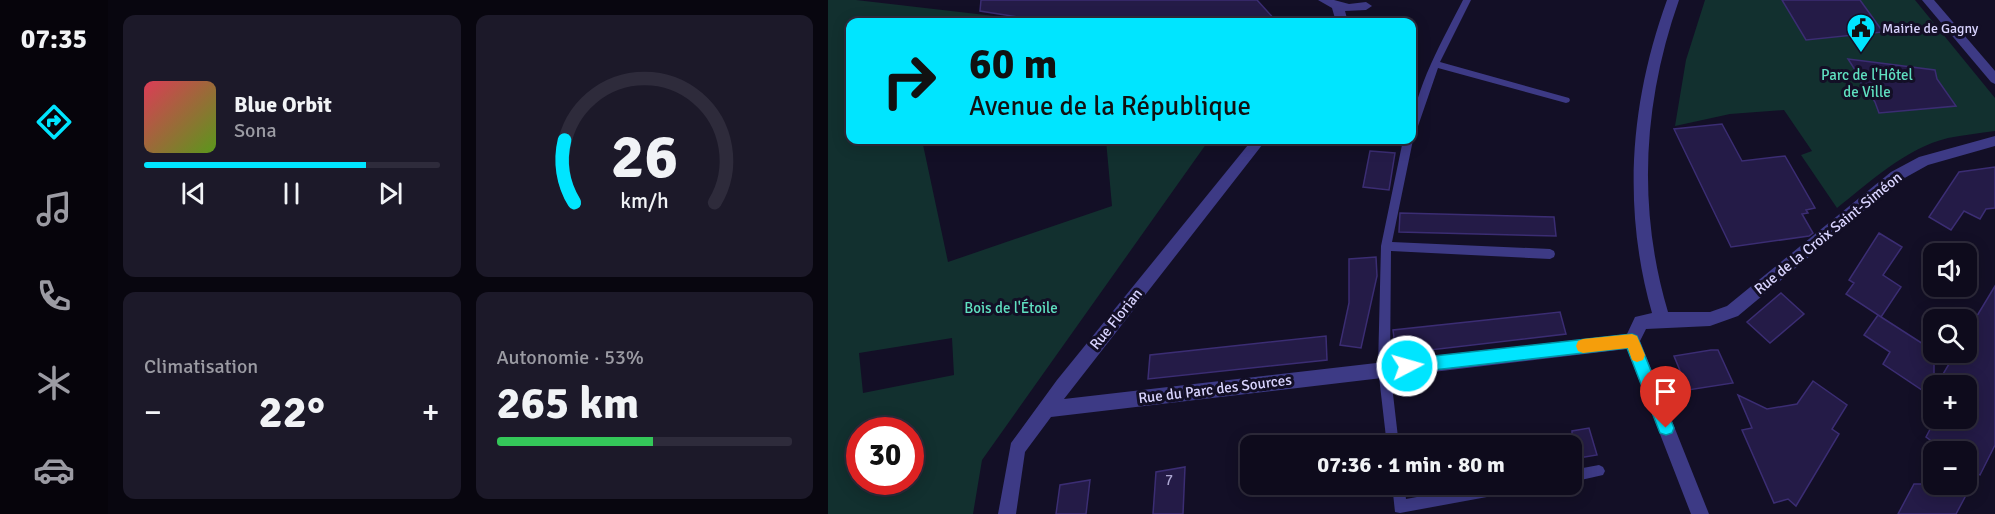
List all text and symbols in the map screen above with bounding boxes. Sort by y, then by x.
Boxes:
public building icon: Mairie de Gagny [1845,12,1877,54]
place label: Mairie de Gagny [1882,20,1979,37]
text: 07:35 [21,23,87,56]
text: 60 m [969,39,1058,90]
icon: right [870,42,948,120]
park label: Parc de l'Hôtel de Ville [1821,66,1913,101]
text: Avenue de la République [969,90,1251,123]
text: Blue Orbit [234,91,332,118]
icon: directions [33,101,75,143]
text: Sona [234,118,277,143]
text: 26 [611,118,678,195]
street label: Rue de la Croix Saint-Siméon [1751,168,1905,298]
icon: previous [177,177,210,210]
icon: pause [275,177,308,210]
icon: next [374,177,407,210]
icon: music [33,188,75,230]
text: km/h [620,188,669,214]
map controls [1923,243,1977,495]
button: sound [1923,243,1977,297]
icon: phone [33,275,75,317]
street label: Rue Florian [1086,285,1146,353]
park label: Bois de l'Étoile [964,298,1058,317]
button: search [1923,309,1977,363]
position arrow [1375,334,1439,398]
text: Autonomie · 53% [497,345,644,370]
text: Climatisation [144,354,258,379]
icon: climate [33,362,75,404]
pin [1640,366,1691,428]
street label: Rue du Parc des Sources [1137,371,1293,407]
icon: arrive [1649,375,1682,408]
button: + [1923,375,1977,429]
text: 265 km [497,376,639,431]
text: 22° [258,385,325,440]
text: − [144,392,162,433]
text: + [422,392,439,433]
speed limit sign: 30 [846,417,924,495]
button: − [1923,441,1977,495]
icon: car [33,449,75,491]
text: 07:36 · 1 min · 80 m [1317,451,1505,478]
house number: 7 [1165,471,1173,489]

